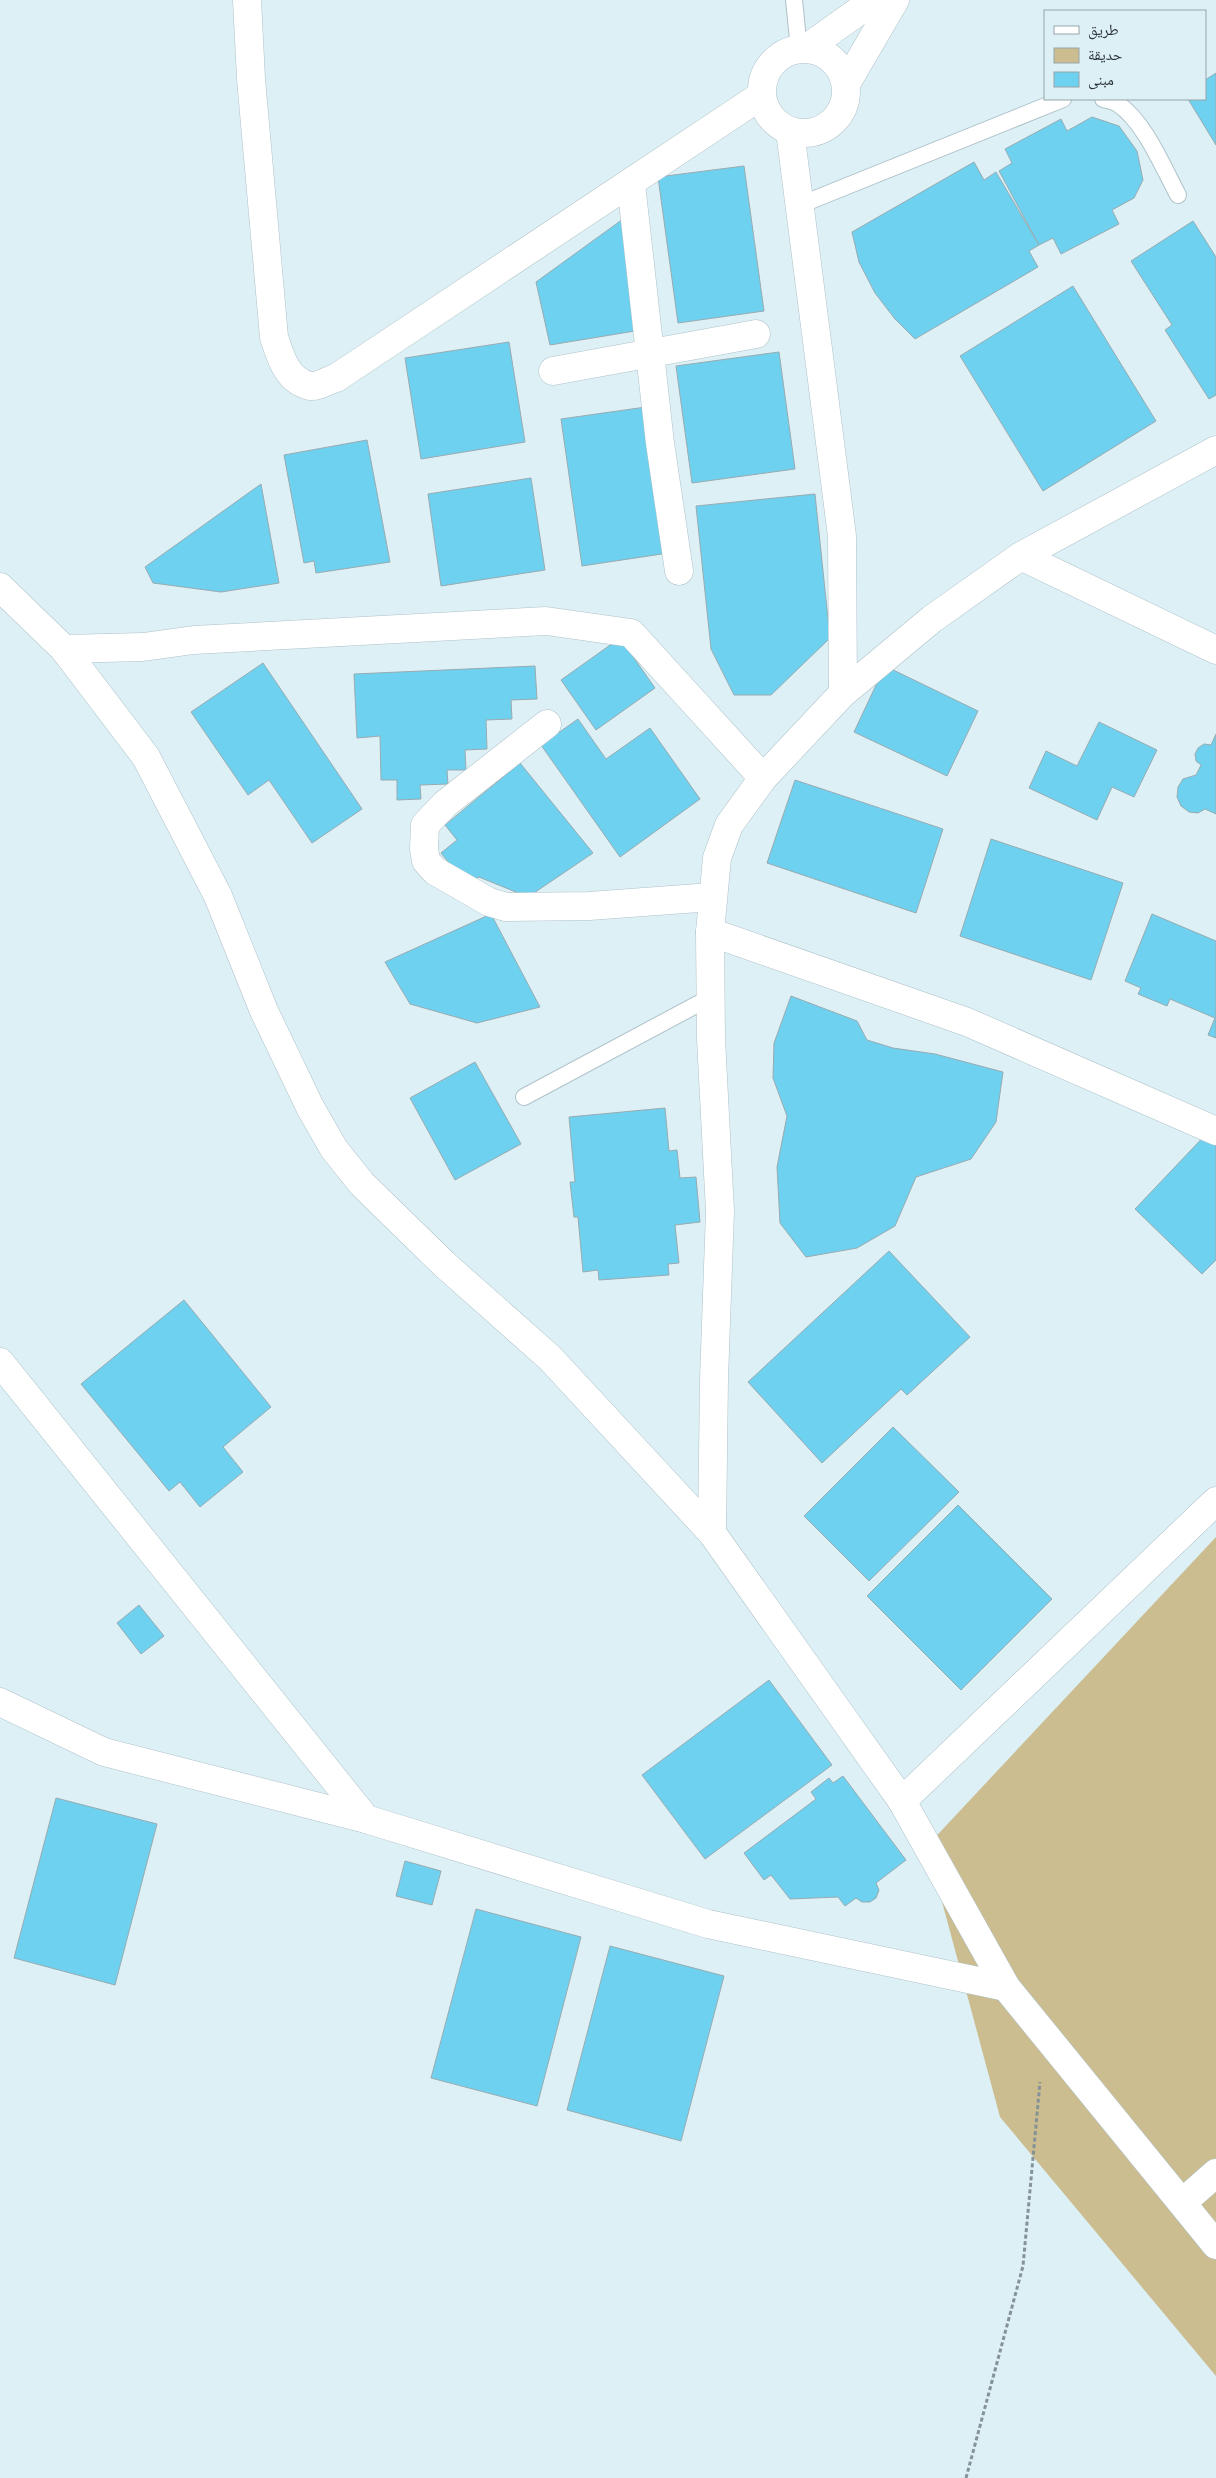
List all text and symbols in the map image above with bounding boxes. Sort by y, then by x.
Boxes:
legend [1044,10,1206,100]
text: طريق [1088,20,1119,40]
text: حديقة [1088,45,1123,64]
text: مبنى [1088,70,1114,90]

